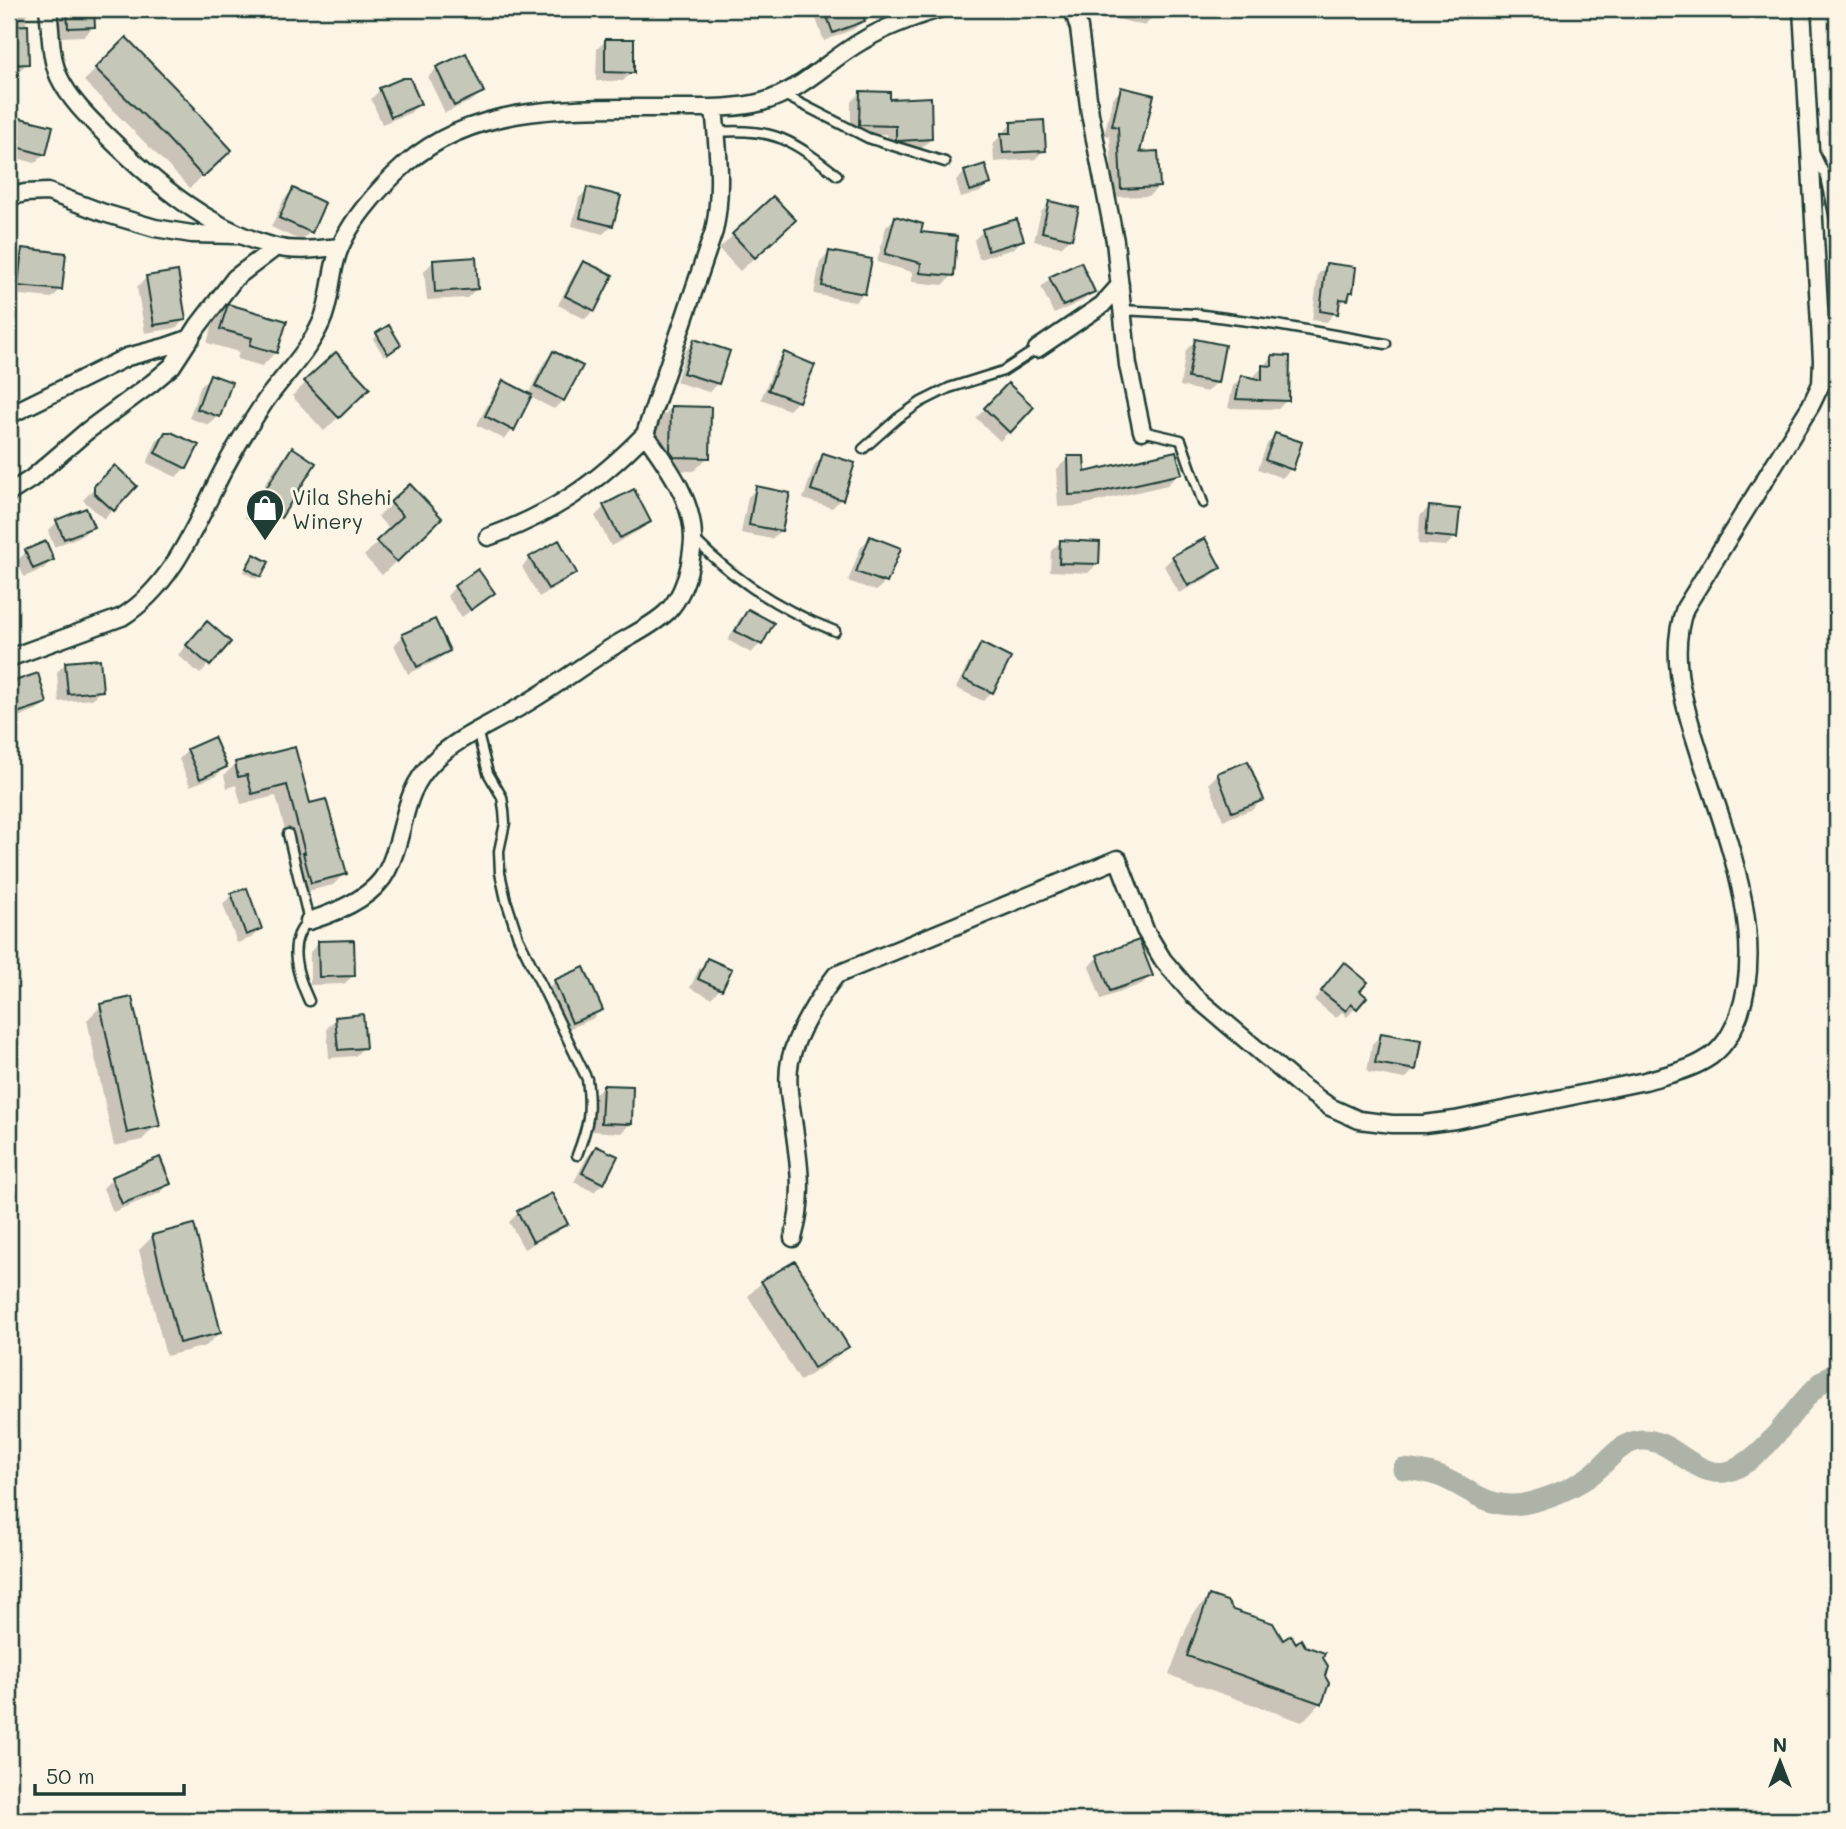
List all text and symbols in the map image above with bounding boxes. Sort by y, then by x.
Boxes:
place label: Vila Shehi Winery [292,483,392,534]
shop icon: Vila Shehi Winery [244,487,286,542]
north arrow [1744,1728,1814,1798]
text: N [1773,1732,1787,1757]
scale bar [35,1752,184,1796]
text: 50 m [46,1762,95,1789]

